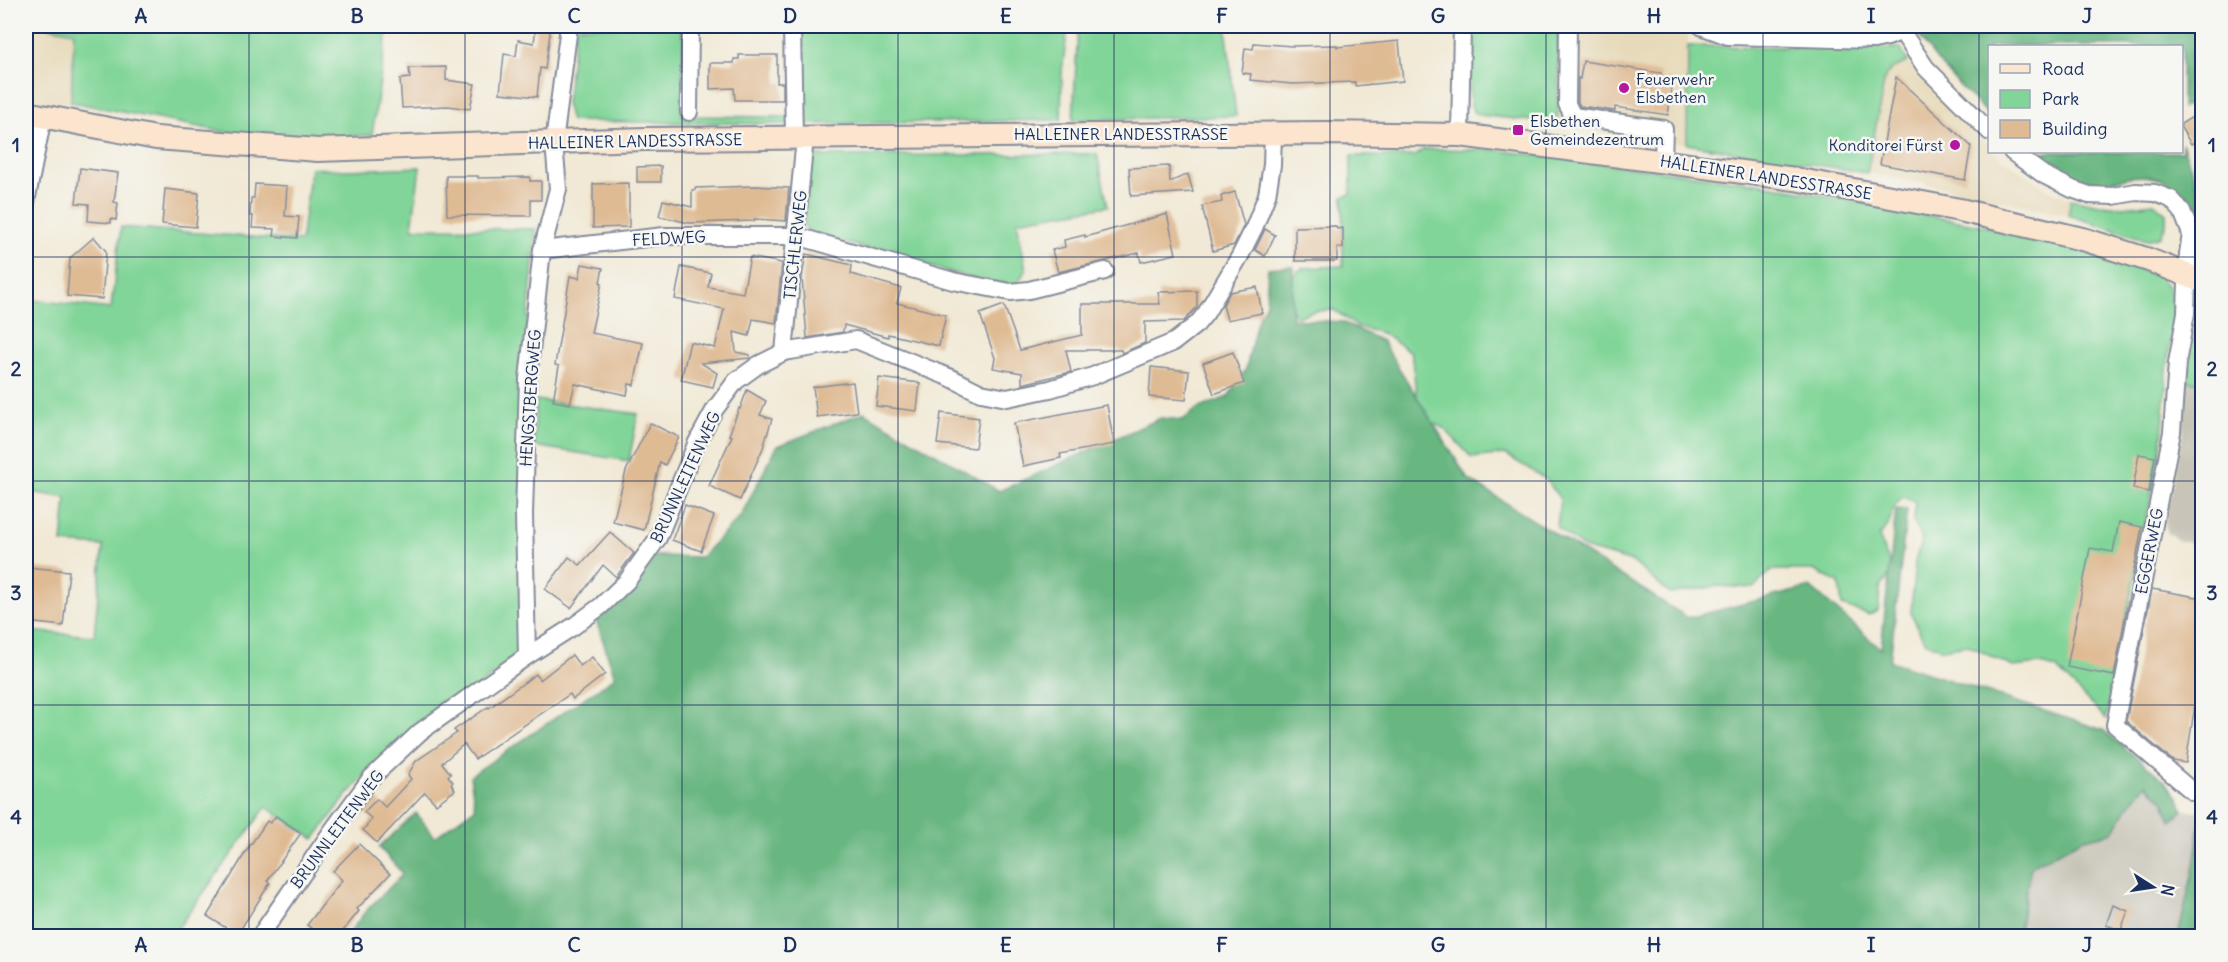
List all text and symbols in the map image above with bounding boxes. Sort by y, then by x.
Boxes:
text: A [135,3,148,28]
text: B [350,3,364,28]
text: C [567,3,581,28]
text: D [783,3,797,28]
text: E [1000,3,1012,28]
text: F [1216,3,1228,28]
text: G [1431,3,1445,28]
text: H [1647,3,1661,28]
text: I [1867,3,1876,28]
text: J [2082,3,2093,28]
legend [1988,45,2183,153]
text: Road [2042,57,2085,80]
place label: Feuerwehr Elsbethen [1636,69,1715,107]
marker: Feuerwehr Elsbethen [1617,81,1631,95]
text: Park [2042,87,2079,110]
place label: Elsbethen Gemeindezentrum [1530,111,1664,149]
text: Building [2042,117,2107,140]
marker: Elsbethen Gemeindezentrum [1511,123,1525,137]
street label: HALLEINER LANDESSTRASSE [1014,124,1228,144]
street label: HALLEINER LANDESSTRASSE [528,129,742,153]
text: 1 [12,132,20,157]
text: 1 [2208,132,2216,157]
place label: Konditorei Fürst [1829,135,1944,155]
marker: Konditorei Fürst [1948,138,1962,152]
street label: HALLEINER LANDESSTRASSE [1659,150,1873,204]
street label: TISCHLERWEG [779,189,811,301]
street label: FELDWEG [632,226,706,250]
street label: HENGSTBERGWEG [515,329,545,467]
text: 2 [11,356,22,381]
text: 2 [2207,356,2218,381]
street label: BRUNNLEITENWEG [646,408,724,546]
street label: EGGERWEG [2131,506,2167,596]
text: 3 [10,580,22,605]
text: 3 [2206,580,2218,605]
street label: BRUNNLEITENWEG [286,766,388,892]
text: 4 [10,804,22,829]
text: 4 [2206,804,2218,829]
north arrow [2123,857,2183,917]
text: N [2157,883,2179,898]
text: A [135,932,148,957]
text: B [350,932,364,957]
text: C [567,932,581,957]
text: D [783,932,797,957]
text: E [1000,932,1012,957]
text: F [1216,932,1228,957]
text: G [1431,932,1445,957]
text: H [1647,932,1661,957]
text: I [1867,932,1876,957]
text: J [2082,932,2093,957]

